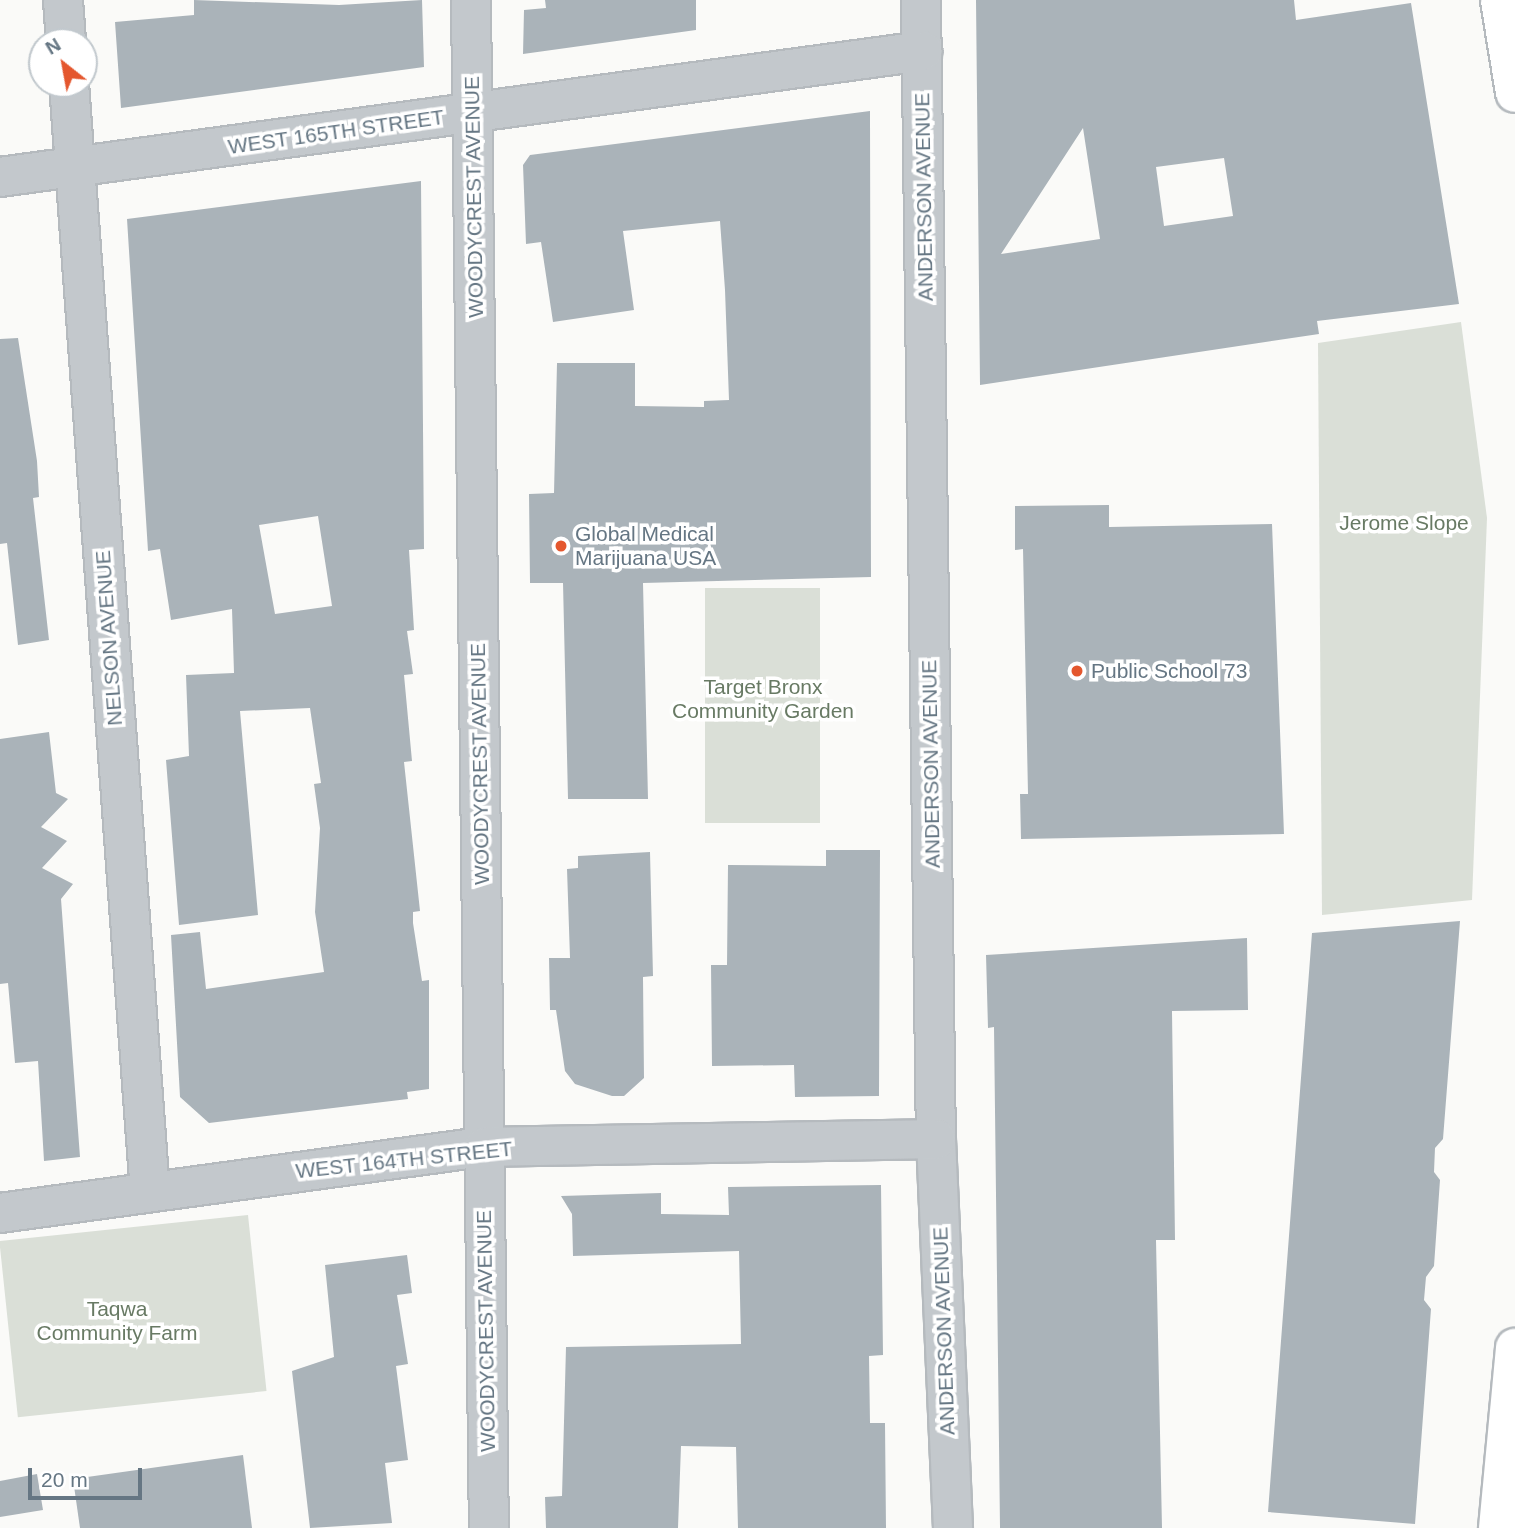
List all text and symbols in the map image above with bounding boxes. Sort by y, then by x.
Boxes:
north arrow [28,28,98,98]
text: N [42,34,64,59]
street label: WOODYCREST AVENUE [459,75,489,319]
street label: ANDERSON AVENUE [910,92,938,302]
street label: WEST 165TH STREET [226,104,446,160]
park label: Jerome Slope [1339,510,1469,536]
place label: Global Medical Marijuana USA [575,521,716,571]
marker: Global Medical Marijuana USA [553,538,569,554]
street label: NELSON AVENUE [90,549,128,727]
street label: WOODYCREST AVENUE [465,642,495,886]
place label: Public School 73 [1091,658,1247,684]
street label: ANDERSON AVENUE [917,659,945,869]
marker: Public School 73 [1069,663,1085,679]
park label: Target Bronx Community Garden [672,674,854,724]
street label: WEST 164TH STREET [294,1136,514,1184]
street label: WOODYCREST AVENUE [471,1209,501,1453]
street label: ANDERSON AVENUE [928,1226,960,1436]
park label: Taqwa Community Farm [36,1296,198,1346]
scale bar [32,1454,145,1498]
text: 20 m [41,1468,88,1491]

